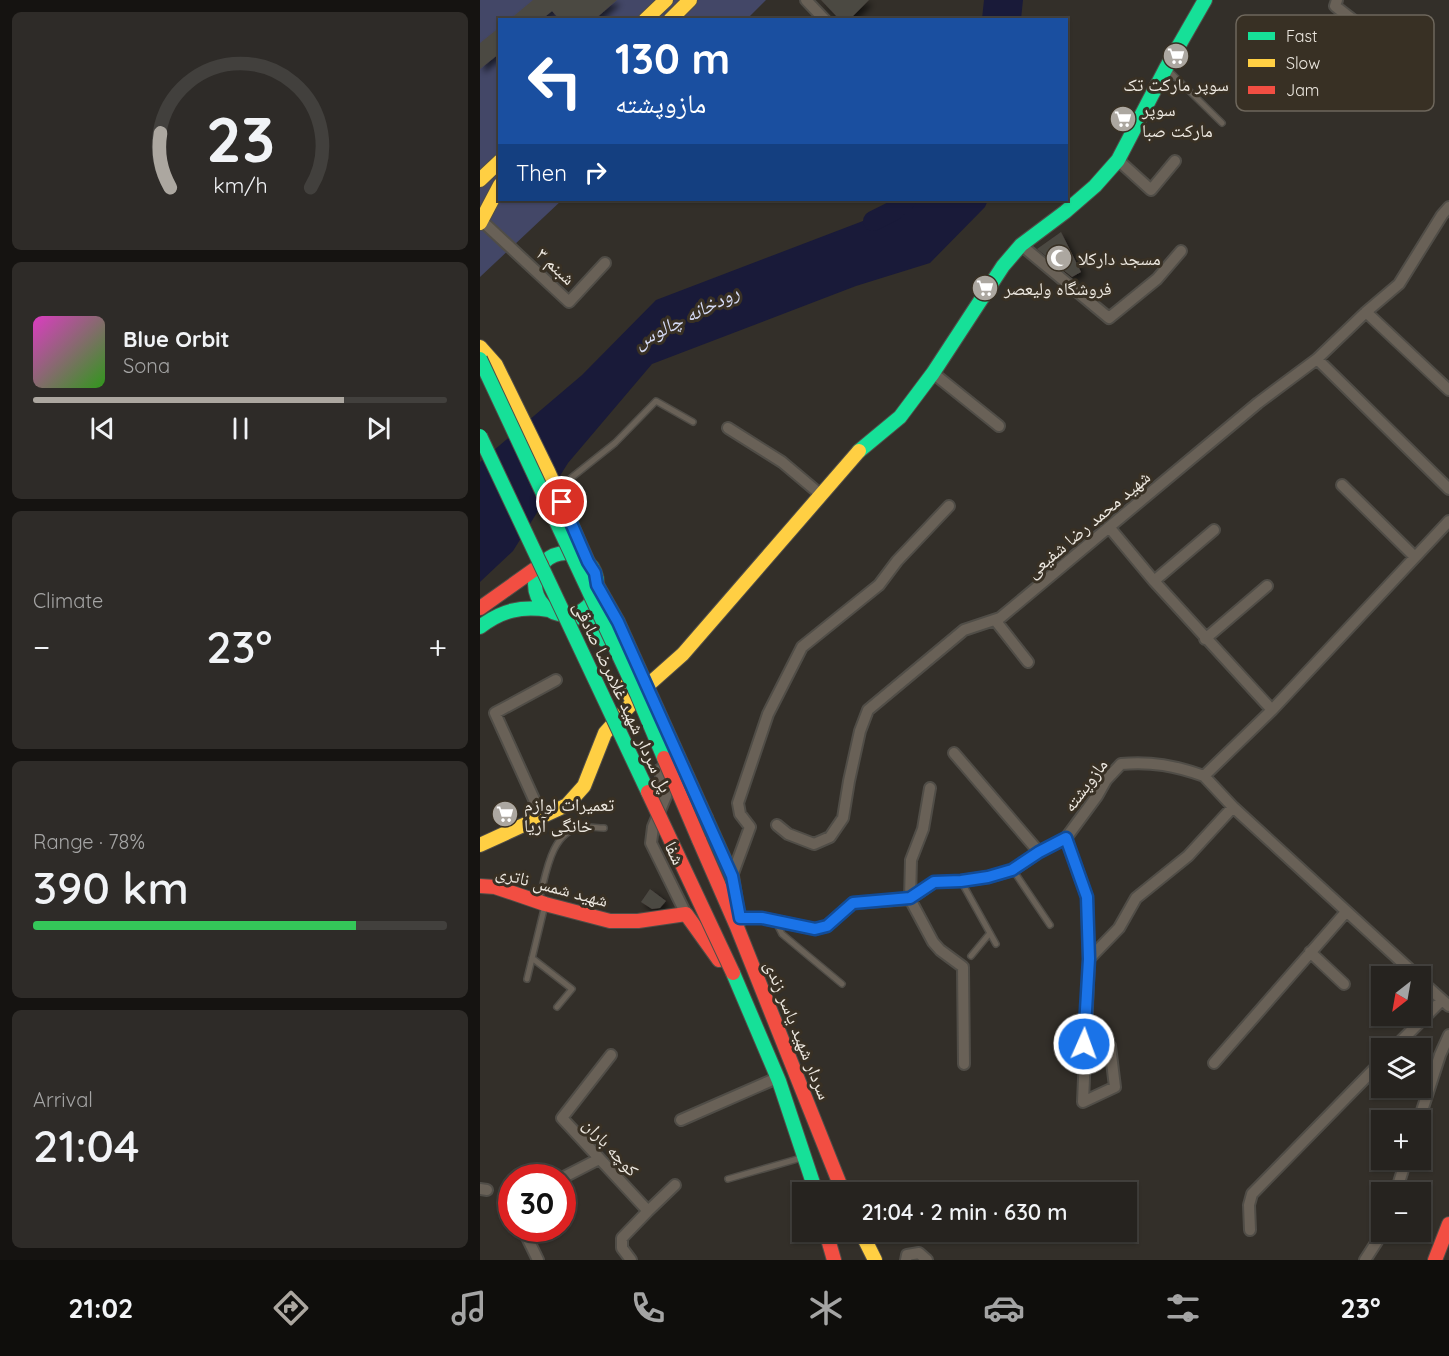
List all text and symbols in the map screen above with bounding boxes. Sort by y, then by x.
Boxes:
legend [1236,15,1434,111]
text: Fast [1286,26,1317,46]
text: 130 m [615,32,730,85]
supermarket icon: سوپر مارکت تک [1161,41,1191,71]
icon: left [516,42,594,120]
text: Slow [1286,53,1320,73]
place label: سوپر مارکت تک [1123,73,1229,96]
text: Jam [1286,80,1319,100]
text: مازوپشته [615,86,706,120]
place label: سوپر مارکت صبا [1141,98,1213,142]
text: 23 [205,100,275,178]
supermarket icon: سوپر مارکت صبا [1108,104,1138,134]
icon: right [579,156,612,189]
text: Then [516,159,567,187]
text: km/h [213,172,267,198]
street label: شبنم ۳ [531,242,580,290]
mosque icon: مسجد دارکلا [1044,243,1074,273]
place label: مسجد دارکلا [1078,247,1161,270]
supermarket icon: فروشگاه ولیعصر [970,273,1000,303]
place label: فروشگاه ولیعصر [1003,277,1112,300]
water label: رودخانه چالوس [629,279,744,354]
text: Blue Orbit [123,325,229,353]
text: Sona [123,353,170,378]
icon: previous [86,412,119,445]
icon: pause [224,412,257,445]
icon: next [362,412,395,445]
street label: شهید محمد رضا شفیعی [1021,465,1155,583]
pin [536,476,587,527]
icon: arrive [545,485,578,518]
text: Climate [33,588,103,613]
street label: پل سردار شهید غلامرضا صادقی [568,598,677,796]
text: 23° [206,618,272,674]
text: − [33,626,50,667]
text: + [428,626,447,667]
street label: مازوپشته [1058,754,1113,816]
place label: تعمیرات لوازم خانگی آریا [524,793,614,837]
supermarket icon: تعمیرات لوازم خانگی آریا [490,799,520,829]
text: Range · 78% [33,829,145,854]
street label: شفا [660,838,690,868]
text: 390 km [33,859,189,915]
street label: شهید شمس ناتری [493,860,611,912]
street label: سردار شهید یاسر زندی [760,957,836,1103]
north arrow [1371,966,1431,1026]
map controls [1371,966,1431,1242]
position arrow [1052,1012,1116,1076]
button: layers [1371,1038,1431,1098]
text: Arrival [33,1087,93,1112]
button: + [1371,1110,1431,1170]
street label: کوچه باران [578,1113,644,1181]
text: 21:04 [33,1117,140,1173]
speed limit sign: 30 [498,1164,576,1242]
button: − [1371,1182,1431,1242]
text: 21:04 · 2 min · 630 m [861,1198,1068,1226]
icon: directions [270,1287,312,1329]
icon: music [448,1287,490,1329]
icon: phone [627,1287,669,1329]
icon: climate [805,1287,847,1329]
icon: car [983,1287,1025,1329]
icon: filters [1162,1287,1204,1329]
text: 21:02 [68,1291,133,1325]
text: 23° [1340,1291,1381,1325]

